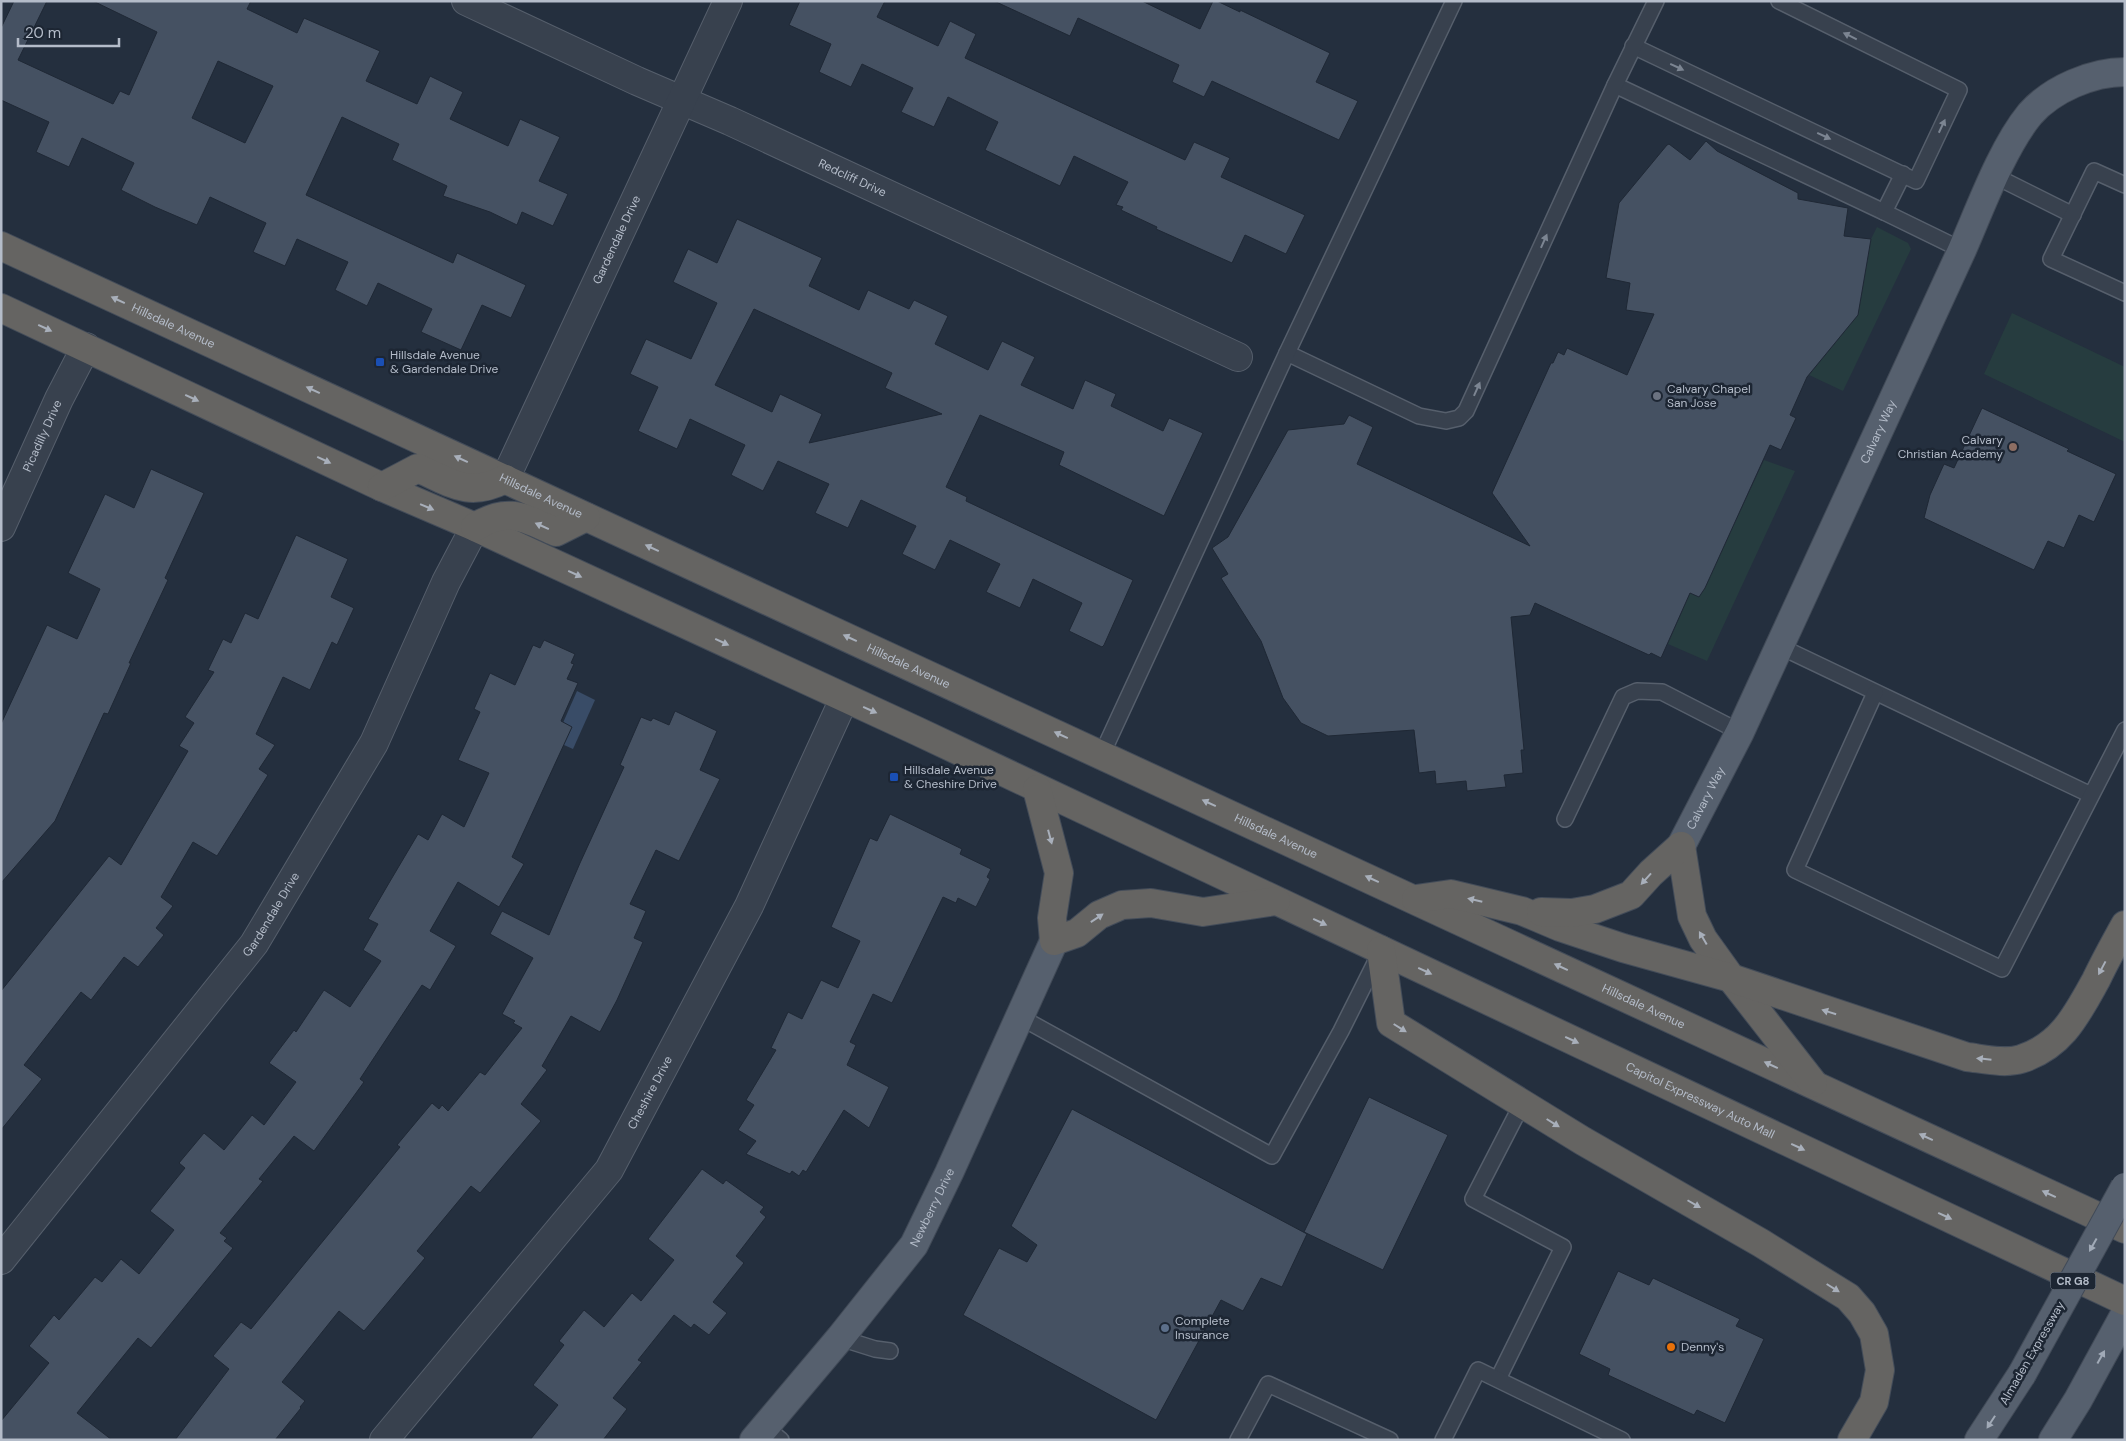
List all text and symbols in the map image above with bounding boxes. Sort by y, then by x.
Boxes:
scale bar [18,15,119,47]
text: 20 m [25,23,61,43]
one-way arrow [1842,32,1857,40]
one-way arrow [1670,63,1684,71]
one-way arrow [1937,119,1946,134]
one-way arrow [1817,133,1831,141]
street label: Redcliff Drive [816,155,889,201]
street label: Gardendale Drive [589,193,644,287]
one-way arrow [1540,234,1548,248]
one-way arrow [111,295,125,303]
street label: Hillsdale Avenue [129,300,218,352]
one-way arrow [38,324,53,333]
place label: Hillsdale Avenue & Gardendale Drive [390,347,498,377]
marker: Hillsdale Avenue & Gardendale Drive [374,356,386,368]
place label: Calvary Chapel San Jose [1667,381,1751,411]
one-way arrow [1473,382,1481,396]
one-way arrow [306,386,320,394]
marker: Calvary Chapel San Jose [1651,390,1663,402]
one-way arrow [185,394,199,402]
street label: Picadilly Drive [19,397,66,474]
street label: Calvary Way [1857,397,1900,466]
place label: Calvary Christian Academy [1898,432,2003,462]
marker: Calvary Christian Academy [2007,441,2019,453]
one-way arrow [453,454,468,463]
one-way arrow [317,456,331,464]
street label: Hillsdale Avenue [497,470,585,522]
one-way arrow [420,503,434,511]
one-way arrow [535,521,549,529]
one-way arrow [645,543,659,551]
one-way arrow [568,570,582,578]
one-way arrow [843,634,857,642]
one-way arrow [715,639,729,647]
street label: Hillsdale Avenue [864,640,953,692]
one-way arrow [863,707,877,715]
one-way arrow [1054,731,1068,739]
place label: Hillsdale Avenue & Cheshire Drive [904,762,997,792]
street label: Calvary Way [1683,764,1729,832]
marker: Hillsdale Avenue & Cheshire Drive [888,771,900,783]
one-way arrow [1202,799,1216,807]
street label: Hillsdale Avenue [1232,810,1320,862]
one-way arrow [1046,829,1054,844]
street label: Gardendale Drive [239,869,303,960]
one-way arrow [1640,872,1652,884]
one-way arrow [1365,874,1379,882]
one-way arrow [1467,896,1482,904]
one-way arrow [1090,913,1103,923]
one-way arrow [1313,918,1327,926]
one-way arrow [1699,932,1708,945]
one-way arrow [2098,961,2106,975]
one-way arrow [1554,963,1568,971]
one-way arrow [1418,967,1432,975]
street label: Hillsdale Avenue [1599,980,1688,1032]
one-way arrow [1822,1008,1837,1015]
one-way arrow [1394,1024,1407,1033]
one-way arrow [1565,1037,1579,1045]
street label: Cheshire Drive [624,1053,676,1132]
one-way arrow [1976,1055,1992,1063]
street label: Capitol Expressway Auto Mall [1623,1059,1777,1143]
one-way arrow [1764,1061,1778,1069]
one-way arrow [1547,1118,1560,1127]
one-way arrow [1919,1133,1933,1141]
one-way arrow [1791,1143,1805,1151]
street label: Newberry Drive [906,1165,958,1249]
one-way arrow [2042,1190,2056,1198]
one-way arrow [1687,1200,1700,1209]
one-way arrow [1938,1213,1952,1221]
one-way arrow [2089,1237,2097,1252]
road number: CR G8 [2050,1272,2096,1290]
one-way arrow [1827,1283,1840,1292]
street label: Almaden Expressway [1996,1298,2068,1408]
place label: Complete Insurance [1175,1313,1230,1343]
marker: Complete Insurance [1159,1322,1171,1334]
place label: Denny's [1681,1339,1724,1355]
marker: Denny's [1665,1341,1677,1353]
one-way arrow [2097,1350,2105,1365]
one-way arrow [1986,1415,1996,1428]

